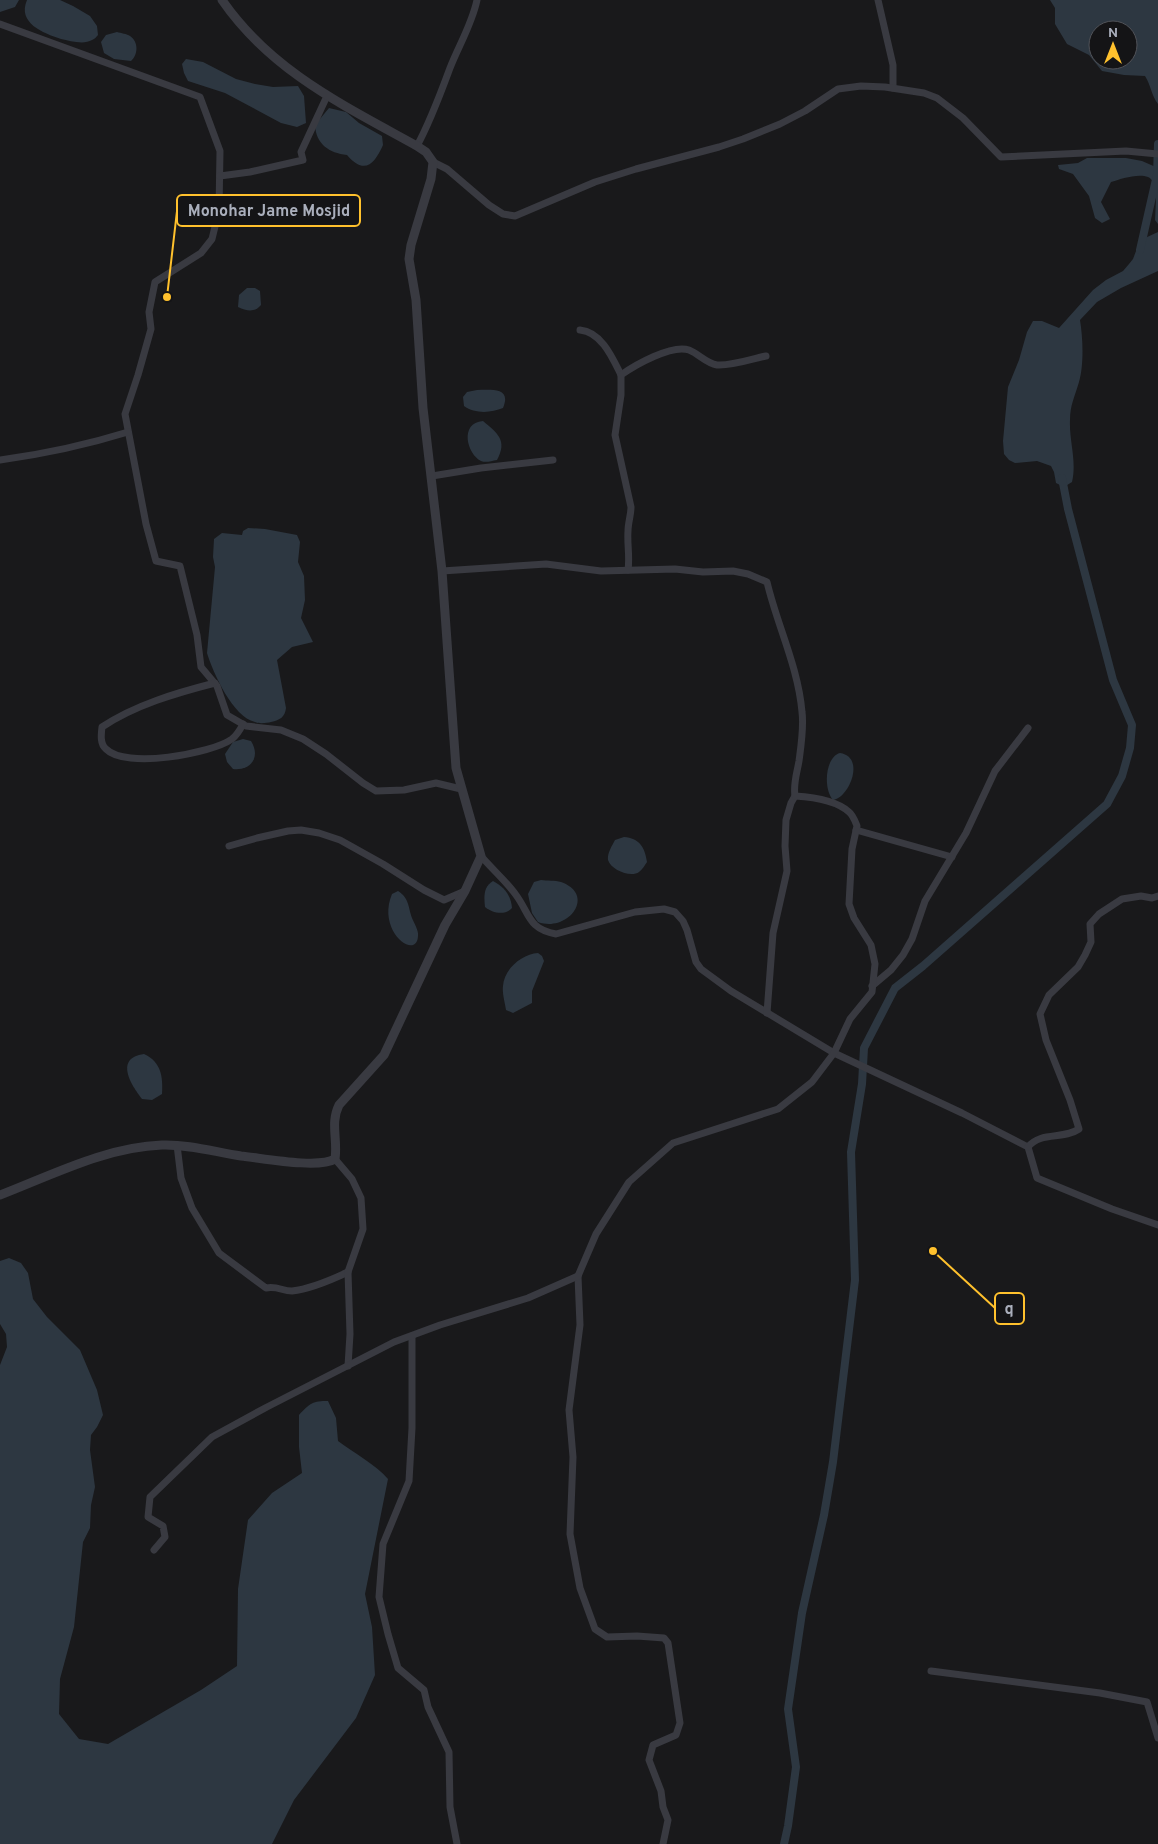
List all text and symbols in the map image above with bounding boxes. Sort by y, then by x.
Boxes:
north arrow [1088,20,1138,70]
text: N [1108,25,1118,42]
callout: Monohar Jame Mosjid [177,195,360,226]
text: Monohar Jame Mosjid [188,202,350,222]
callout: q [995,1293,1024,1324]
text: q [1004,1300,1014,1320]

